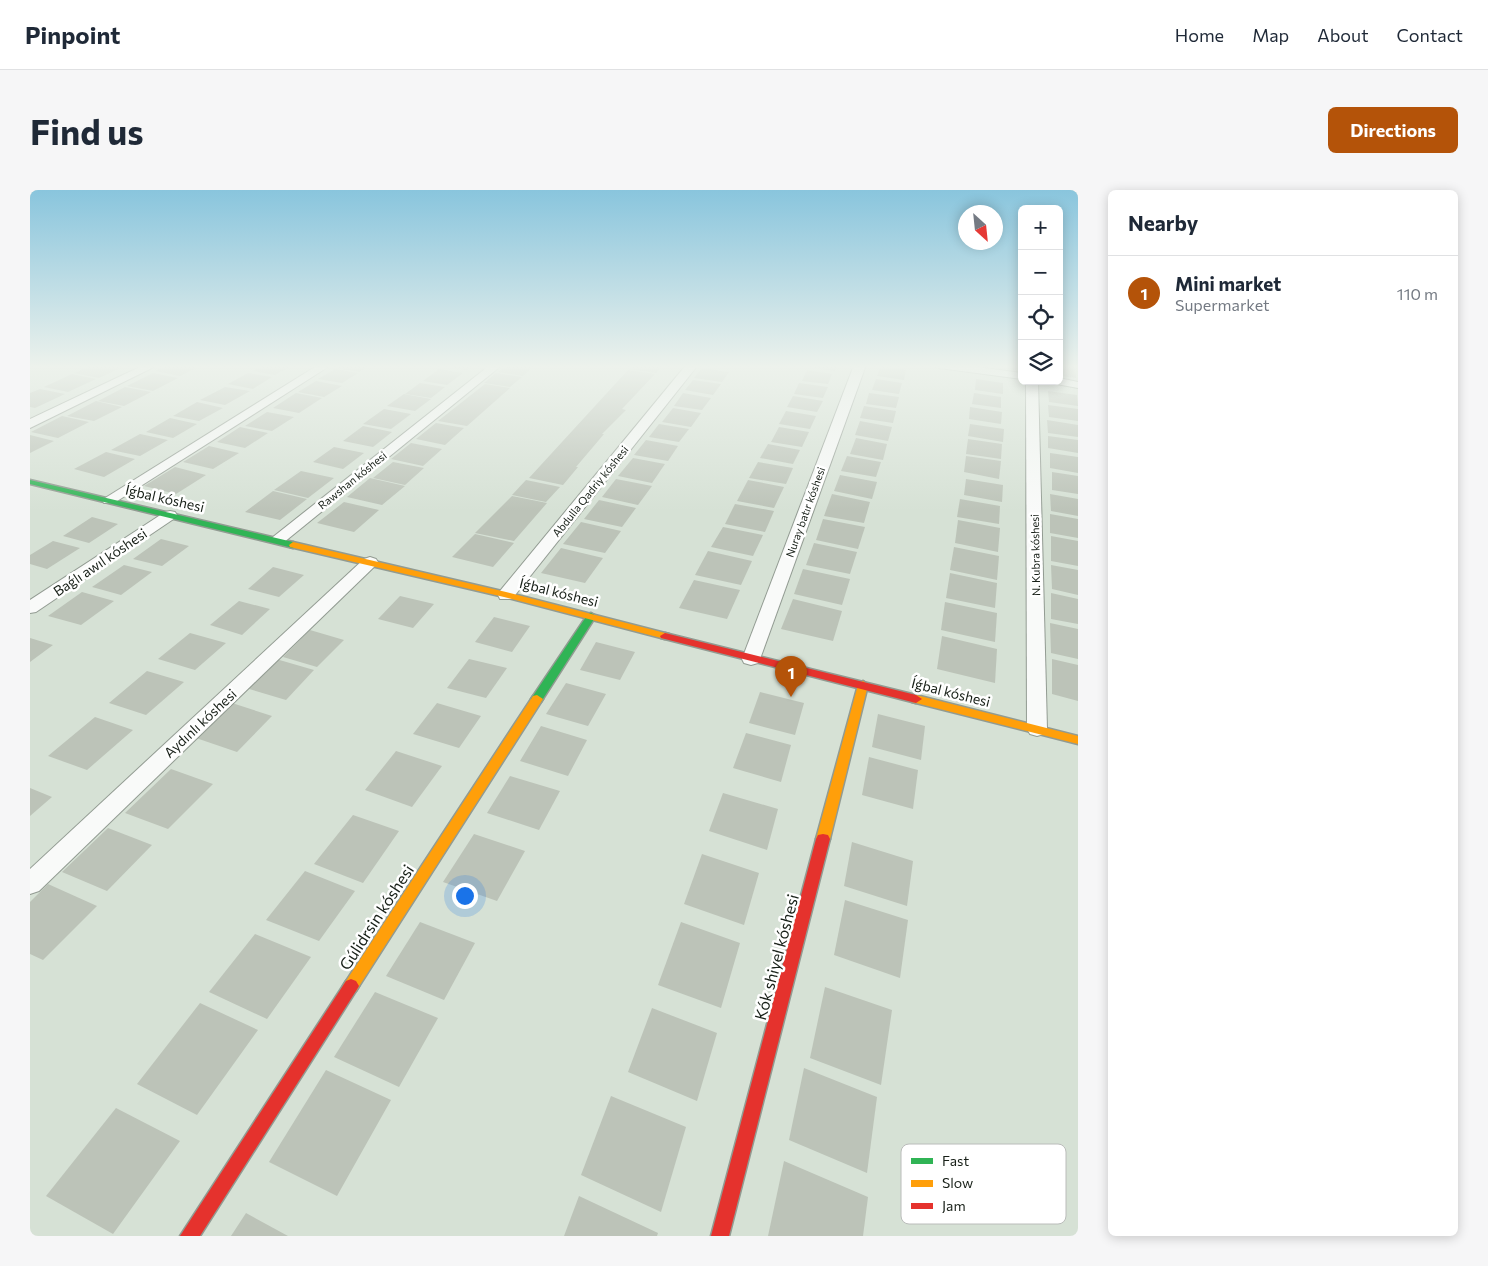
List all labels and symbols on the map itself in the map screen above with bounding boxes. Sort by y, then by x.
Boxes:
north arrow [958,205,1003,250]
street label: Abdulla Qadriy kóshesi [549,443,631,539]
street label: Rawshan kóshesi [315,448,389,512]
street label: Nuray batır kóshesi [783,465,827,559]
street label: Íǵbal kóshesi [124,481,206,515]
street label: N. Kubra kóshesi [1028,514,1042,596]
street label: Baǵlı awıl kóshesi [50,524,150,600]
street label: Íǵbal kóshesi [518,574,600,610]
pin: 1 [775,656,807,697]
street label: Íǵbal kóshesi [910,674,992,710]
street label: Aydınlı kóshesi [160,685,240,761]
street label: Gúlidrsin kóshesi [335,861,417,973]
your location [452,883,478,909]
street label: Kók shiyel kóshesi [750,892,802,1022]
legend [901,1144,1066,1224]
text: Fast [942,1152,969,1169]
text: Slow [942,1174,973,1191]
text: Jam [942,1197,966,1214]

